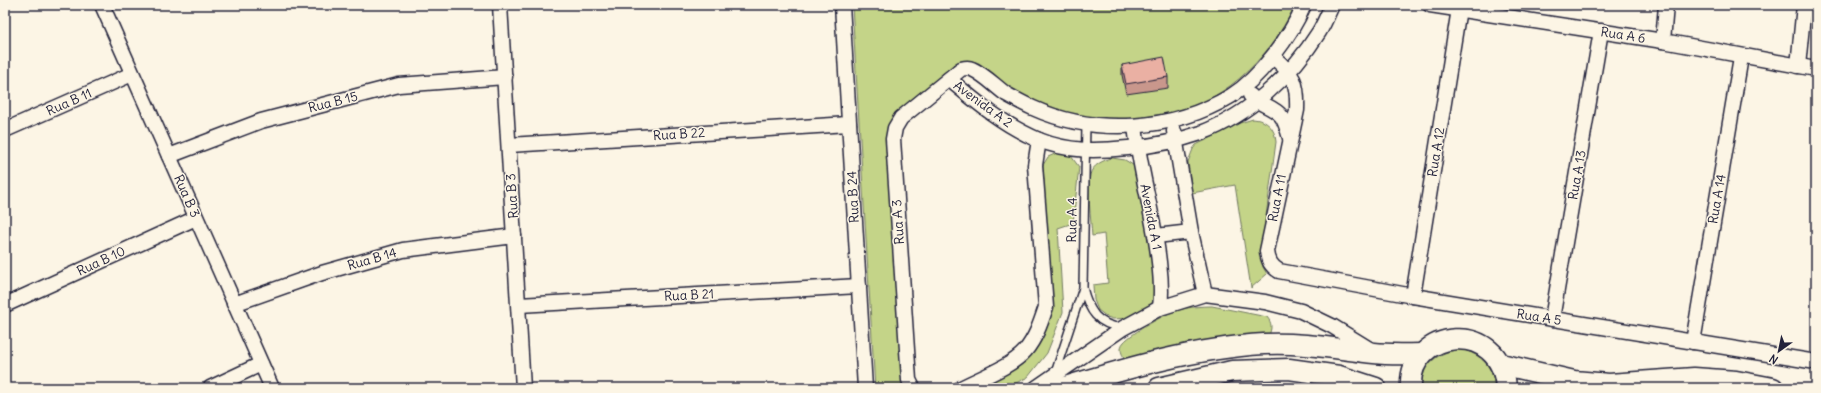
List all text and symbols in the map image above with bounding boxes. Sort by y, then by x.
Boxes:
street label: Rua A 6 [1599,23,1647,47]
street label: Avenida A 2 [950,77,1016,131]
street label: Rua B 11 [44,84,94,120]
street label: Rua B 15 [306,88,360,116]
street label: Rua B 22 [652,124,706,144]
street label: Rua A 12 [1424,126,1448,178]
street label: Rua A 13 [1564,149,1590,201]
street label: Rua B 24 [843,170,863,224]
street label: Rua B 3 [170,172,204,220]
street label: Rua B 3 [502,173,522,219]
street label: Rua A 11 [1264,173,1290,223]
street label: Rua A 14 [1704,173,1730,225]
street label: Avenida A 1 [1136,183,1166,251]
street label: Rua A 4 [1063,197,1081,243]
street label: Rua A 3 [888,199,908,245]
street label: Rua B 10 [74,242,128,280]
street label: Rua B 14 [345,244,399,274]
street label: Rua B 21 [664,285,714,305]
street label: Rua A 5 [1515,305,1563,329]
north arrow [1759,331,1799,371]
text: N [1767,351,1781,367]

